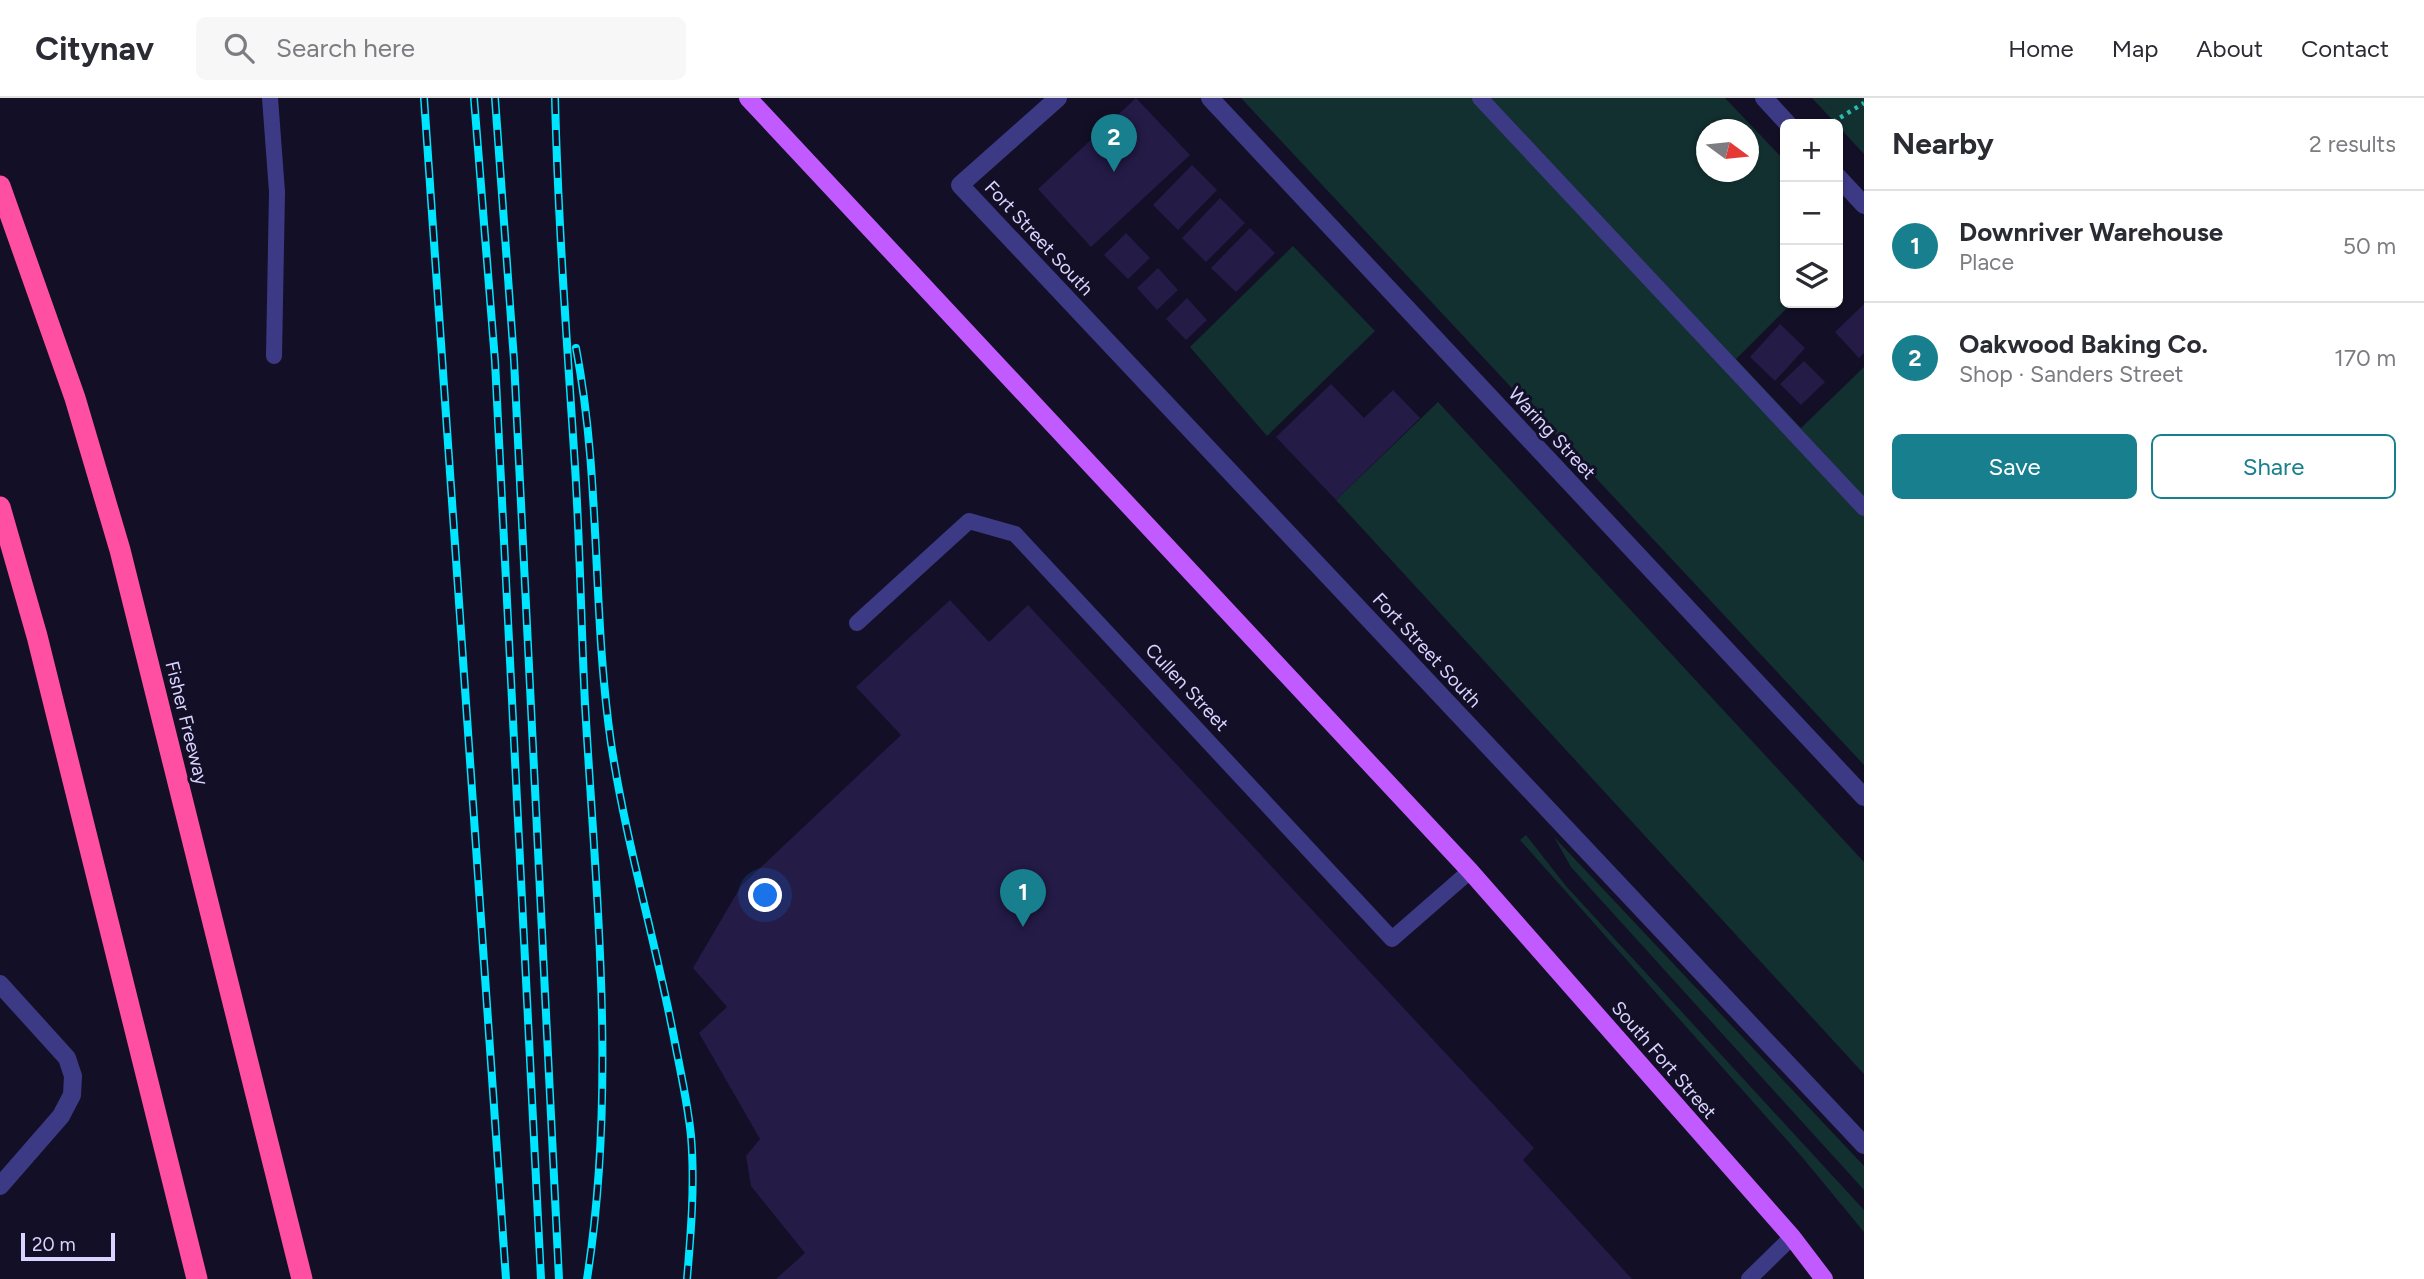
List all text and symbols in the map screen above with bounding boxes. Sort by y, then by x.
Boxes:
search box [196,17,686,80]
text: Citynav [35,29,154,68]
icon: search [220,29,258,67]
text: Search here [276,32,415,64]
text: Home [2008,34,2074,63]
text: Map [2112,34,2158,63]
text: About [2196,34,2263,63]
text: Contact [2301,34,2389,63]
pin: 2 [1091,114,1137,172]
north arrow [1696,119,1759,182]
map controls [1780,119,1843,308]
button: + [1780,119,1843,182]
text: Nearby [1892,125,1994,162]
text: 2 results [2309,130,2396,158]
street label: Fort Street South [980,176,1098,300]
button: − [1780,182,1843,245]
text: Downriver Warehouse [1959,216,2223,248]
text: 1 [1910,232,1920,260]
text: 50 m [2343,232,2396,260]
button: layers [1780,245,1843,308]
text: Place [1959,248,2014,276]
text: Oakwood Baking Co. [1959,328,2208,360]
text: 2 [1908,344,1922,372]
text: 170 m [2334,344,2396,372]
text: Shop · Sanders Street [1959,360,2183,388]
street label: Waring Street [1503,382,1601,484]
button: Save [1892,434,2137,499]
button: Share [2151,434,2396,499]
street label: Fort Street South [1368,588,1486,712]
street label: Cullen Street [1141,638,1233,736]
street label: Fisher Freeway [160,659,214,787]
pin: 1 [1000,869,1046,927]
your location [748,878,782,912]
street label: South Fort Street [1607,996,1721,1124]
scale bar [21,1230,116,1262]
text: 20 m [32,1233,76,1256]

